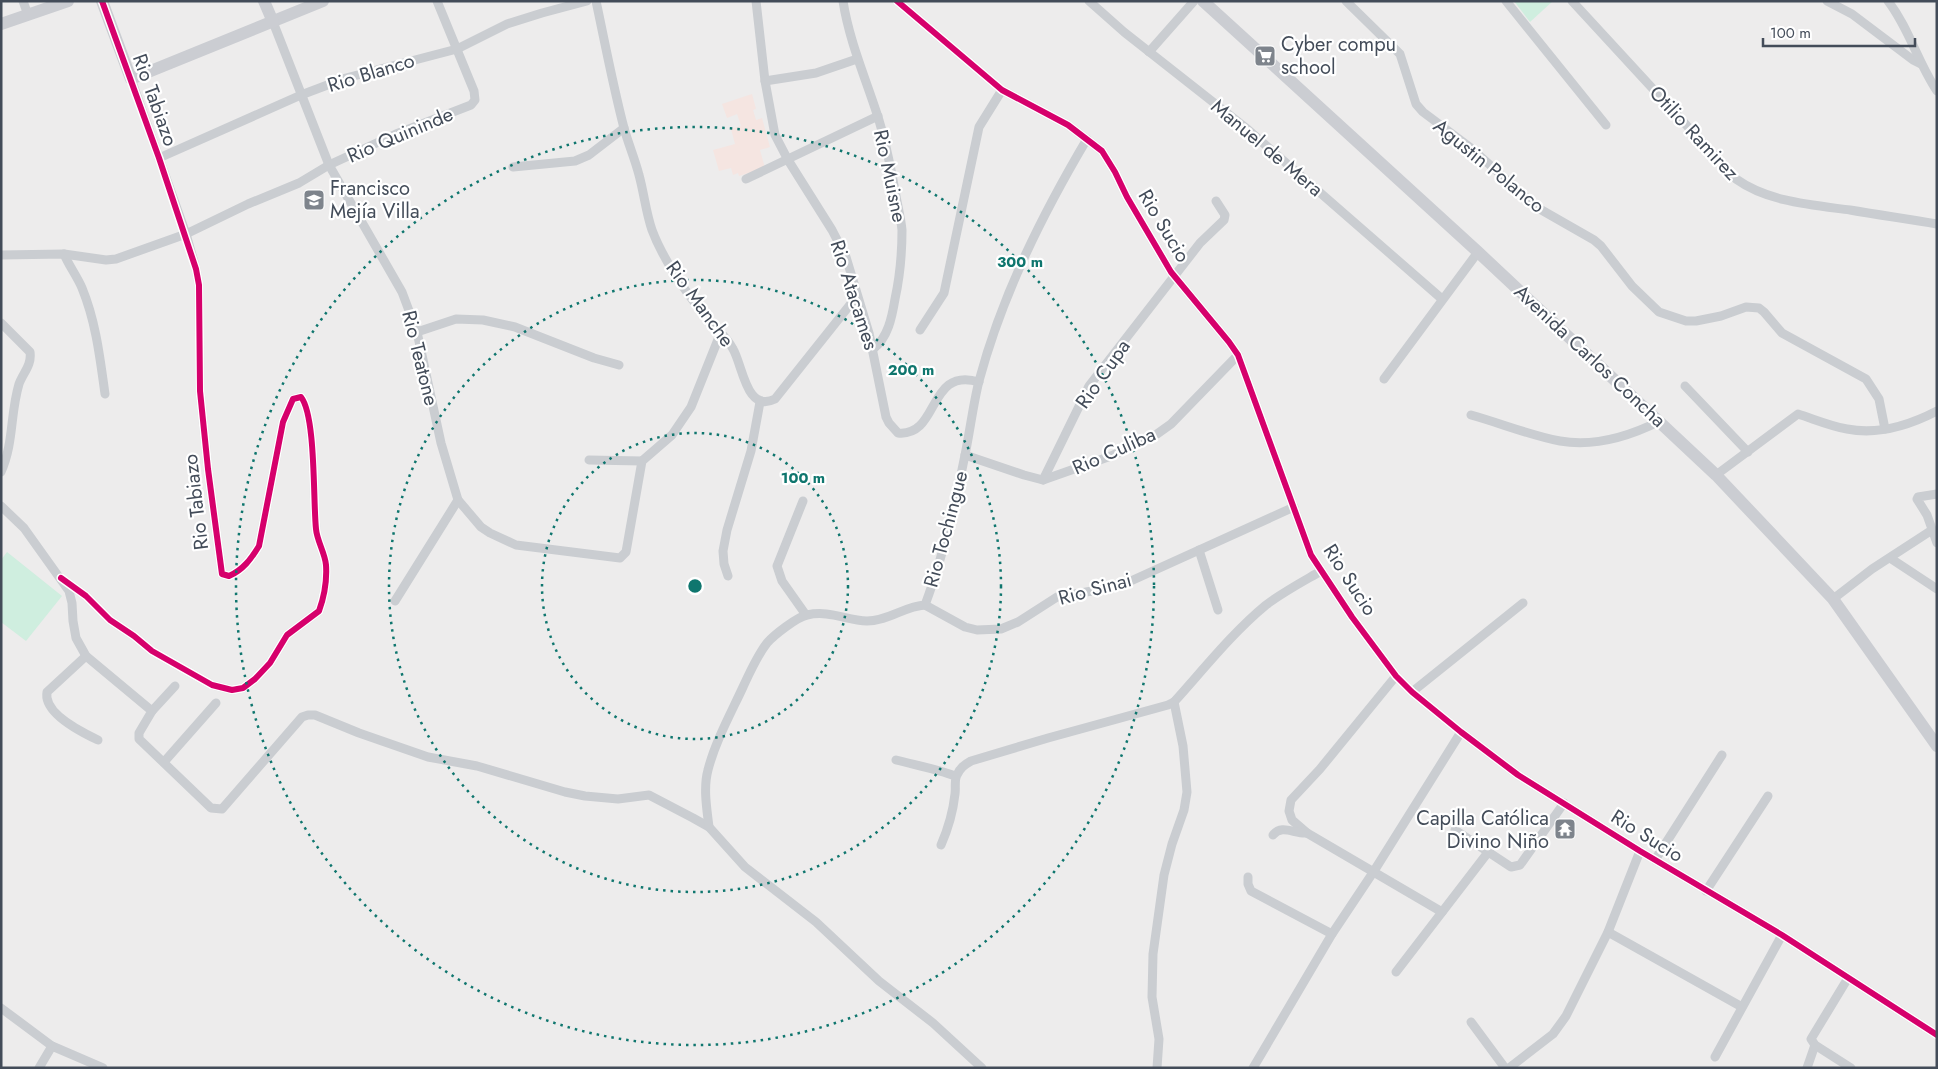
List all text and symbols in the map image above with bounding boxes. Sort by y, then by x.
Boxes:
scale bar [1763,15,1916,47]
text: 100 m [1770,22,1811,44]
place label: Cyber compu school [1281,30,1396,82]
supermarket icon: Cyber compu school [1253,44,1277,68]
street label: Rio Blanco [324,46,418,100]
street label: Rio Tabiazo [125,50,185,150]
street label: Otilio Ramirez [1643,79,1745,187]
street label: Manuel de Mera [1205,92,1329,204]
street label: Rio Quininde [342,100,458,170]
street label: Agustin Polanco [1427,112,1551,220]
street label: Rio Muisne [866,127,914,225]
place label: Francisco Mejía Villa [330,174,420,226]
street label: Rio Sucio [1131,184,1197,268]
school or university icon: Francisco Mejía Villa [302,188,326,212]
street label: Rio Atacames [823,236,885,354]
text: 300 m [997,251,1043,273]
street label: Rio Manche [659,255,741,353]
street label: Avenida Carlos Concha [1508,278,1672,434]
street label: Rio Teatone [394,307,446,409]
street label: Rio Cupa [1069,334,1137,414]
text: 200 m [888,359,934,381]
street label: Rio Culiba [1068,420,1160,482]
street label: Rio Tabiazo [176,452,216,552]
text: 100 m [781,467,825,489]
street label: Rio Tochingue [917,468,975,590]
street label: Rio Sucio [1316,538,1384,622]
street label: Rio Sinai [1055,565,1135,613]
centre of rings [686,577,704,595]
street label: Rio Sucio [1605,802,1689,870]
place label: Capilla Católica Divino Niño [1416,804,1549,856]
temple icon: Capilla Católica Divino Niño [1553,817,1577,841]

